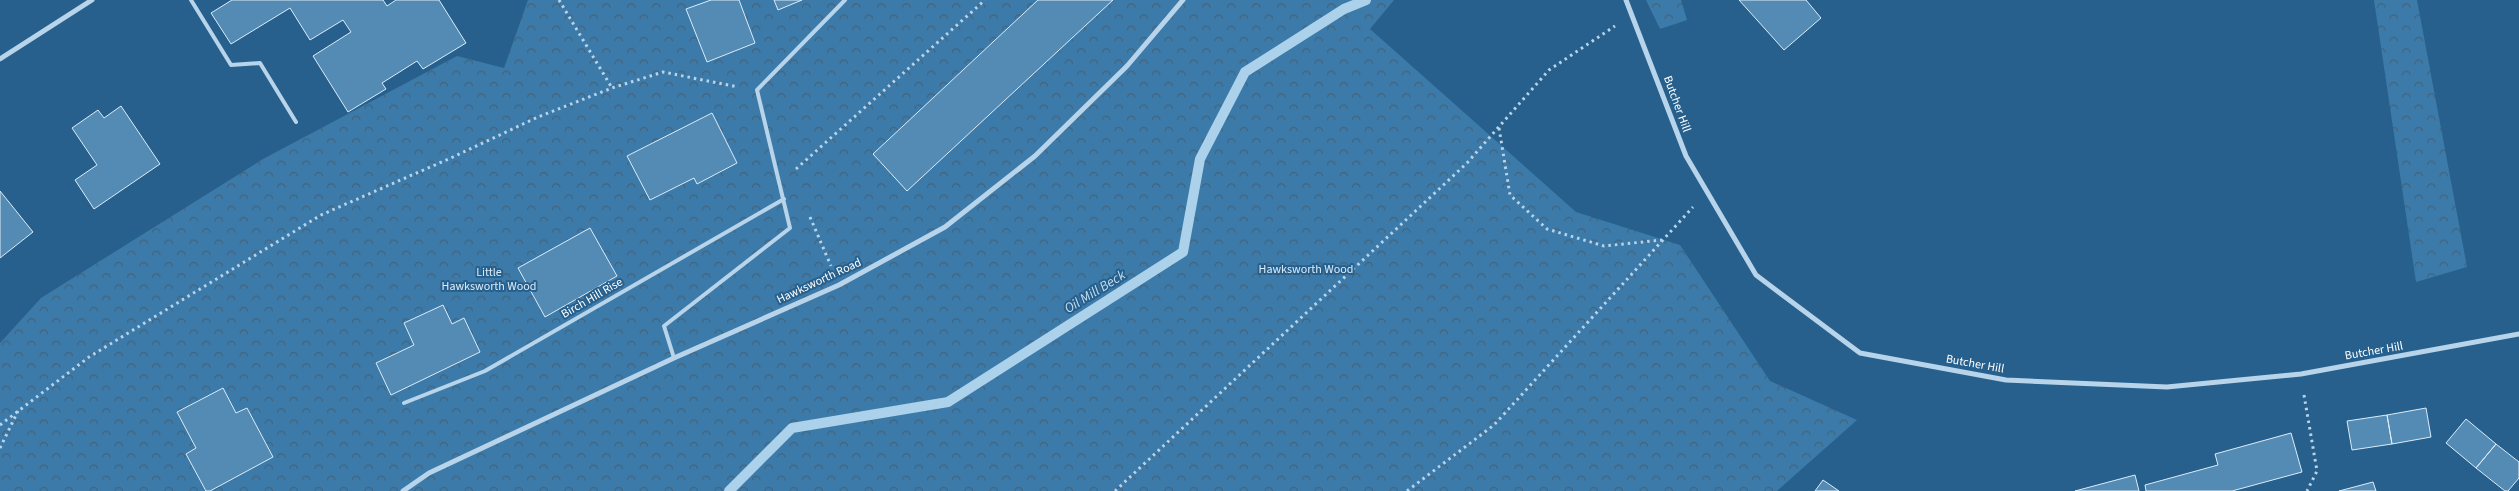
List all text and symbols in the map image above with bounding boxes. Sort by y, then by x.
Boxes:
street label: Butcher Hill [1659,73,1695,135]
street label: Hawksworth Road [774,254,864,308]
park label: Hawksworth Wood [1259,261,1353,278]
park label: Little Hawksworth Wood [442,264,536,295]
water label: Oil Mill Beck [1061,265,1130,319]
street label: Birch Hill Rise [558,273,626,322]
street label: Butcher Hill [2344,338,2404,364]
street label: Butcher Hill [1945,351,2005,377]

